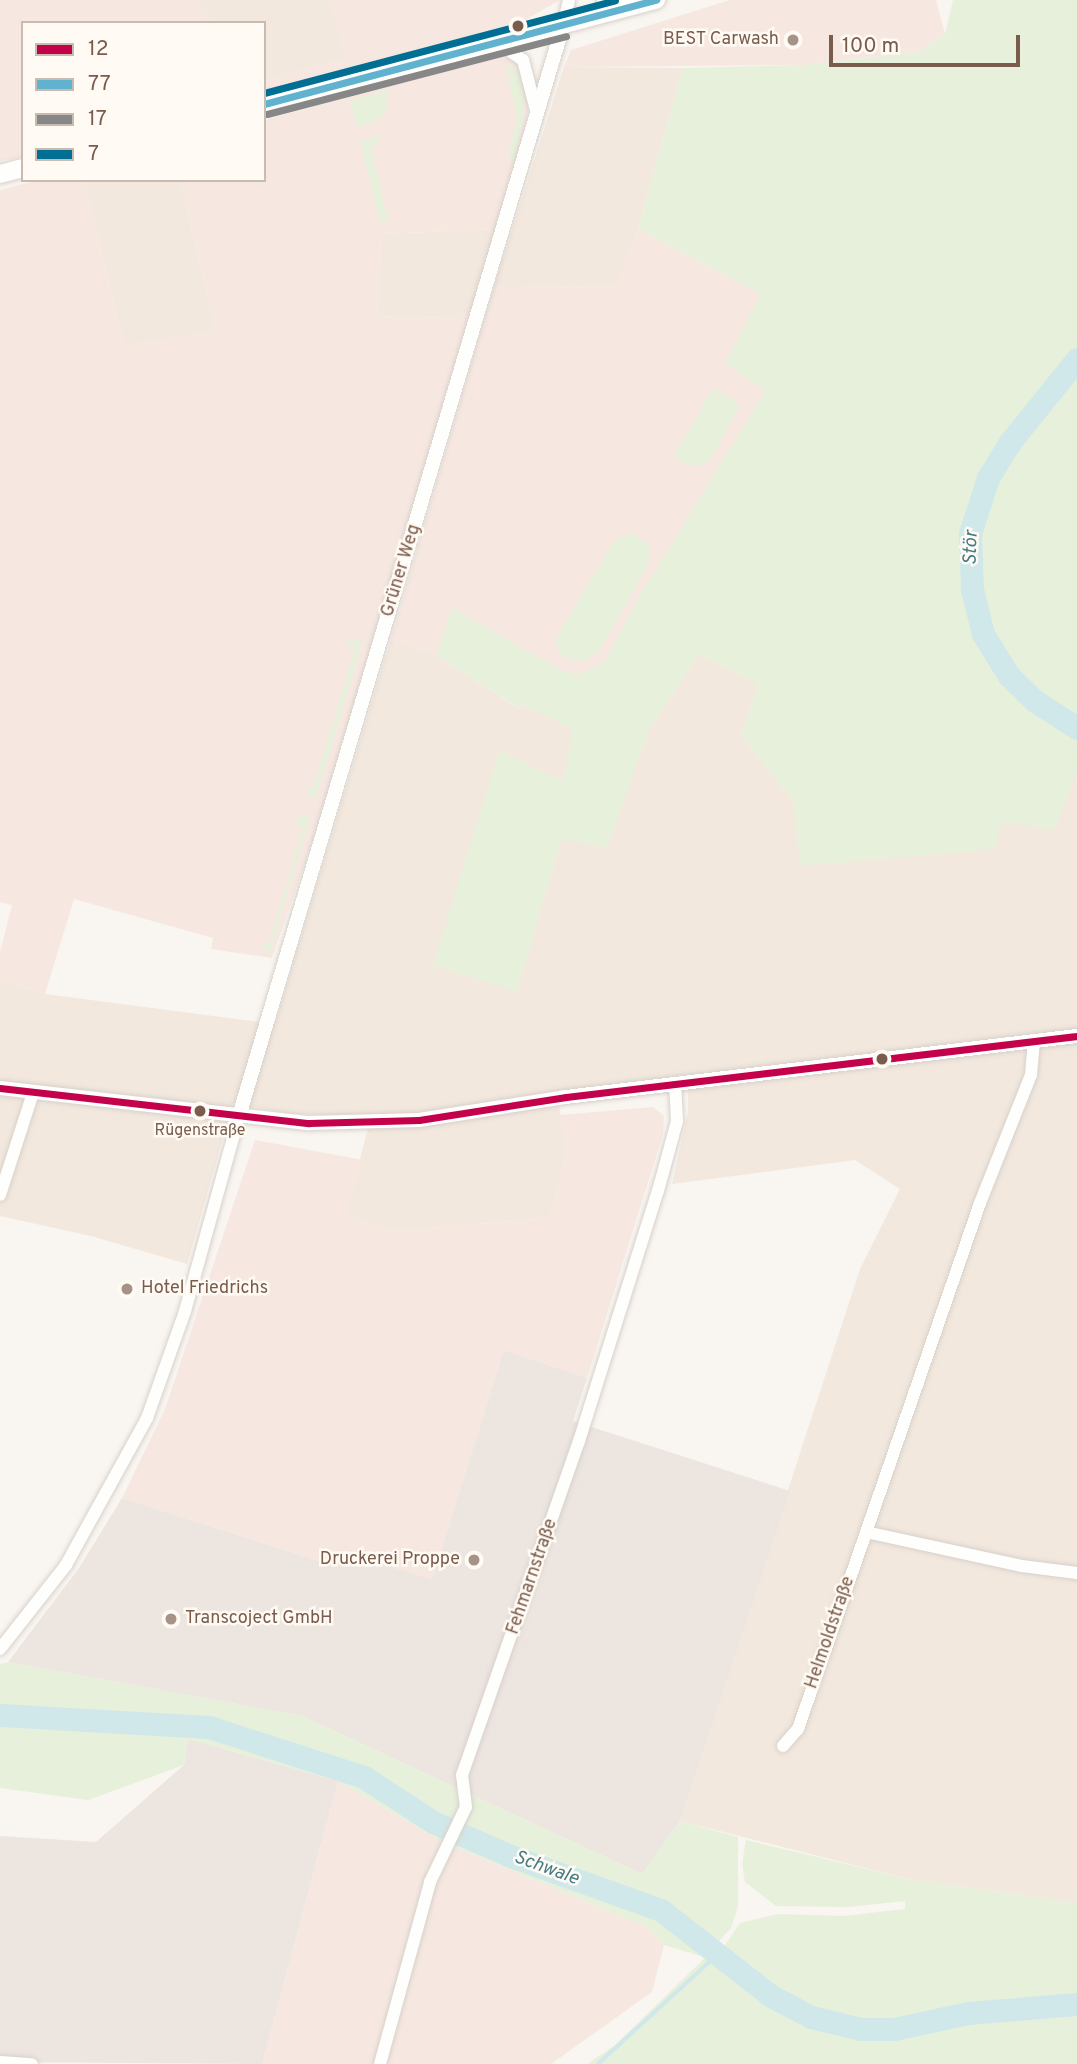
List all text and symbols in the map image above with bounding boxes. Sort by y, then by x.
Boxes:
unlabelled marker [511,19,525,33]
legend [21,21,266,182]
scale bar [832,21,1023,65]
place label: BEST Carwash [662,29,779,51]
marker: BEST Carwash [785,32,801,48]
text: 100 m [842,33,899,60]
text: 12 [88,36,109,63]
text: 77 [88,71,111,98]
text: 17 [88,106,107,133]
text: 7 [88,141,99,168]
street label: Grüner Weg [378,522,426,620]
water label: Stör [960,530,984,566]
unlabelled marker [875,1052,889,1066]
marker: Rügenstraße [193,1104,207,1118]
place label: Rügenstraße [155,1121,245,1141]
place label: Hotel Friedrichs [141,1278,268,1300]
marker: Hotel Friedrichs [119,1281,135,1297]
street label: Fehmarnstraße [503,1516,563,1638]
place label: Druckerei Proppe [320,1549,460,1571]
marker: Druckerei Proppe [466,1552,482,1568]
street label: Helmoldstraße [802,1574,860,1692]
place label: Transcoject GmbH [185,1608,333,1630]
marker: Transcoject GmbH [163,1611,179,1627]
water label: Schwale [511,1847,581,1891]

